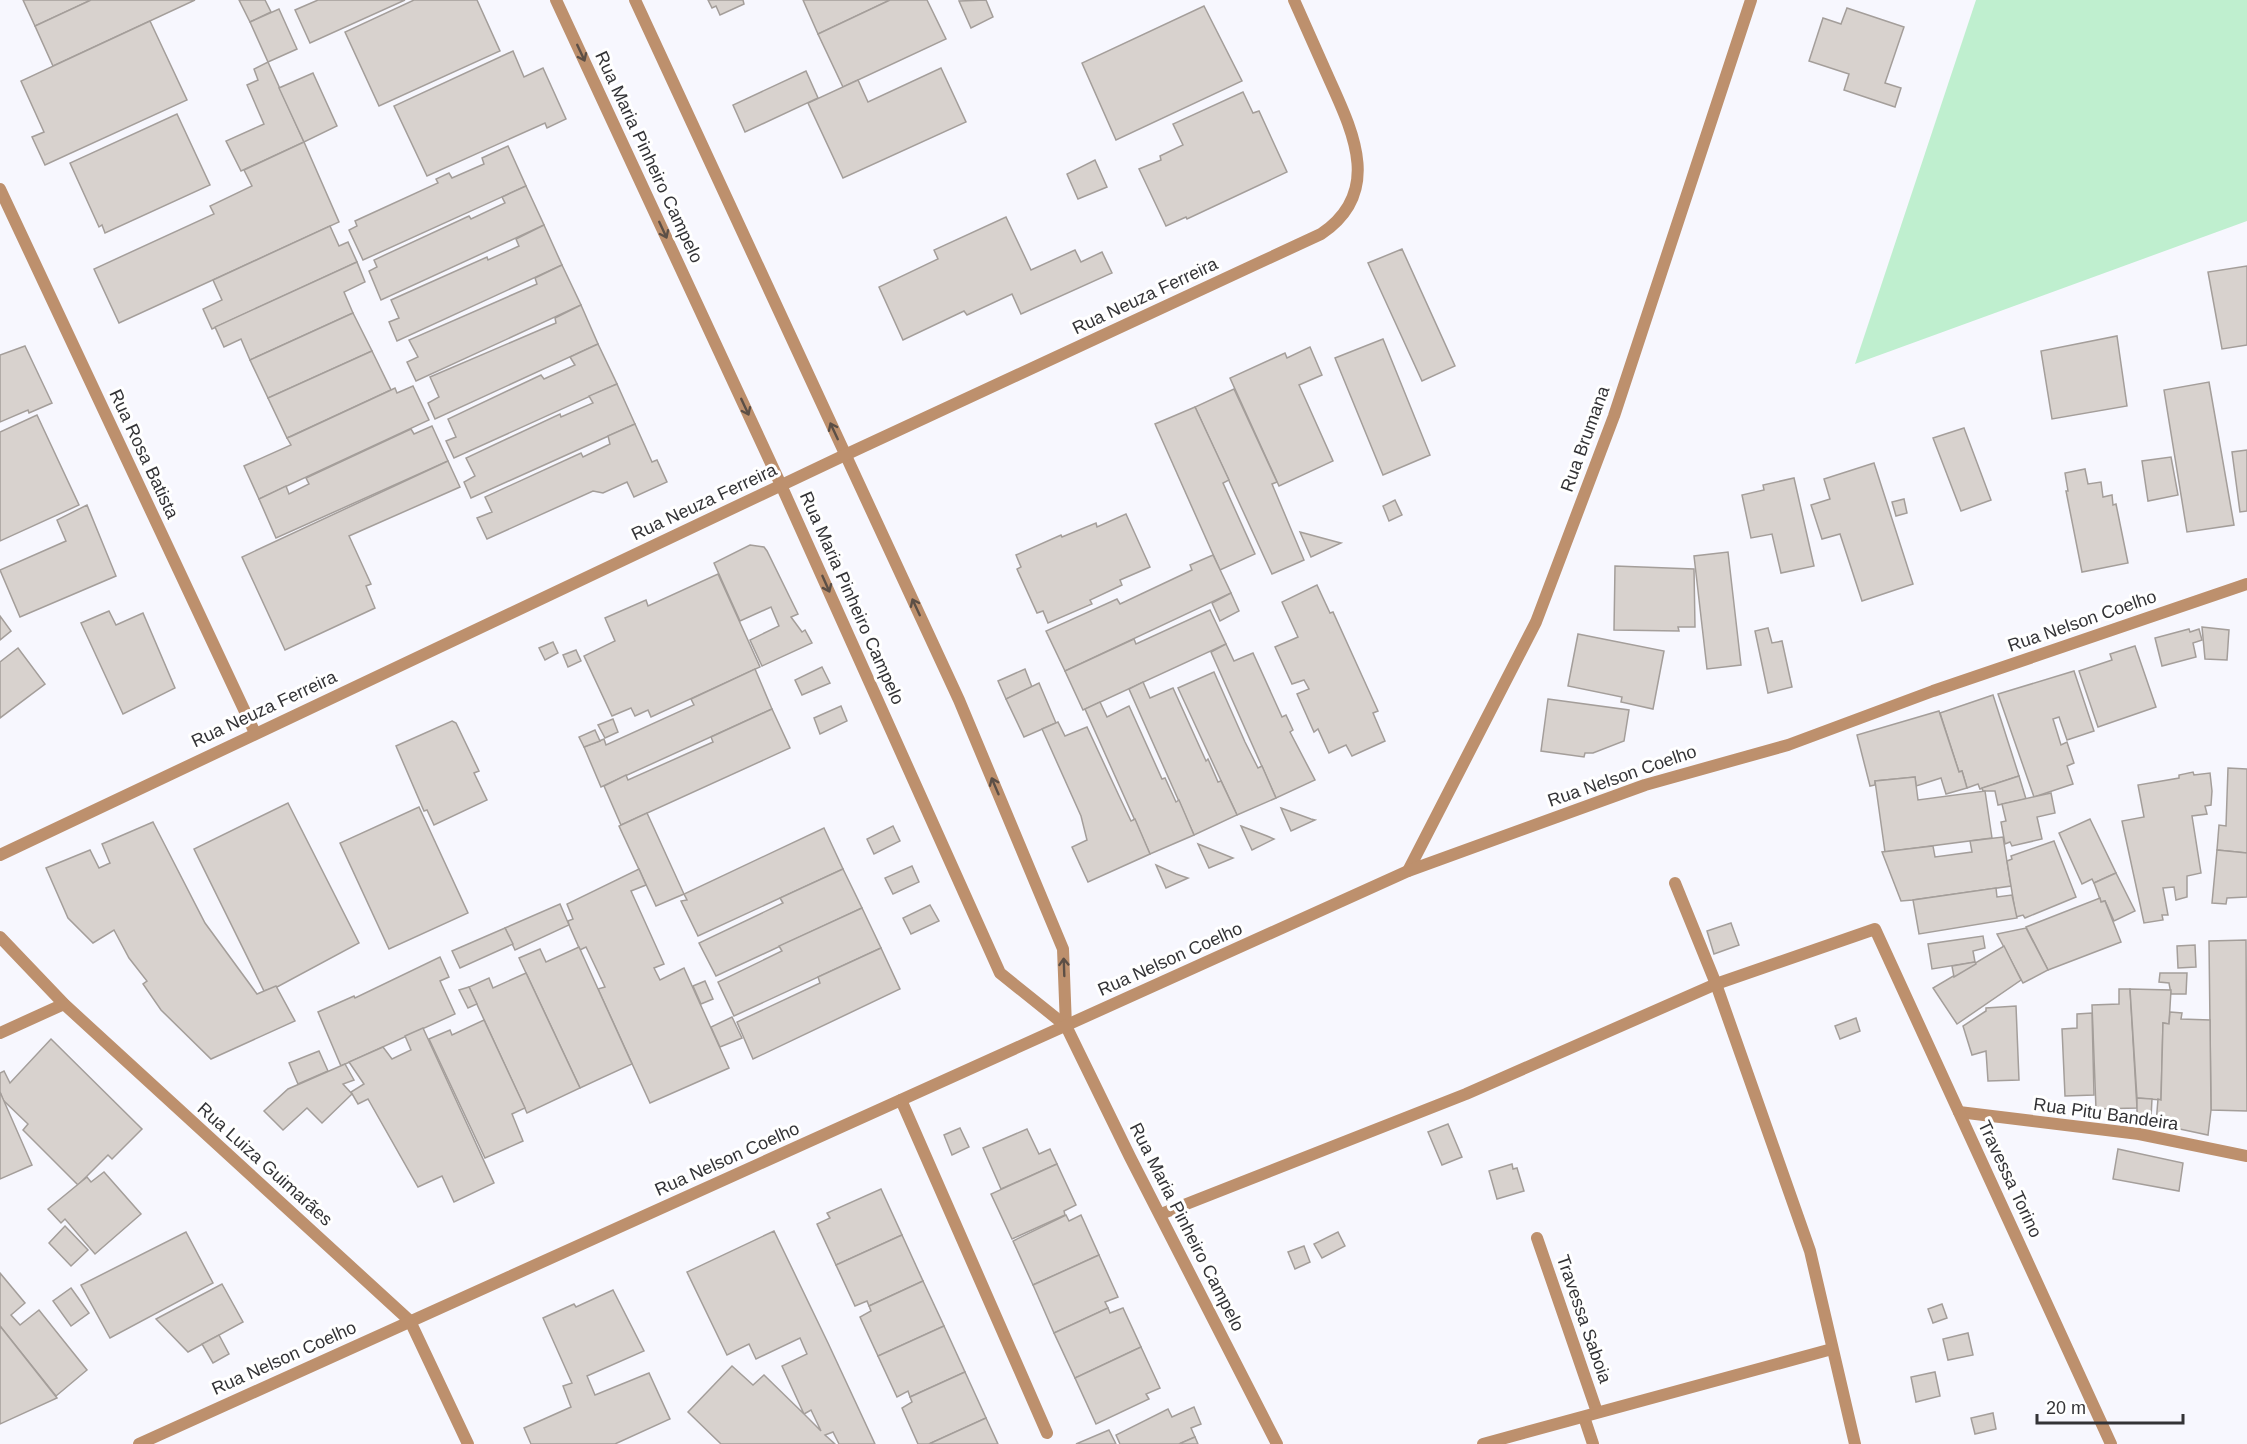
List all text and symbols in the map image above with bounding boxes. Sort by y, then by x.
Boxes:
one-way arrow [575,44,587,62]
street label: Rua Maria Pinheiro Campelo [591,48,707,266]
one-way arrow [657,220,669,238]
street label: Rua Neuza Ferreira [1069,253,1222,338]
street label: Rua Brumana [1557,382,1614,495]
street label: Rua Rosa Batista [105,386,183,523]
one-way arrow [739,397,751,415]
one-way arrow [827,422,839,440]
street label: Rua Neuza Ferreira [628,459,781,544]
street label: Rua Maria Pinheiro Campelo [796,488,908,708]
one-way arrow [820,575,832,593]
street label: Rua Nelson Coelho [2005,586,2159,656]
one-way arrow [910,599,922,617]
street label: Rua Neuza Ferreira [188,666,341,751]
street label: Rua Nelson Coelho [1545,741,1699,811]
one-way arrow [989,777,1000,795]
street label: Rua Nelson Coelho [1095,918,1245,1000]
one-way arrow [1058,958,1069,978]
street label: Rua Pitu Bandeira [2032,1094,2181,1134]
street label: Rua Luiza Guimarães [194,1098,336,1230]
street label: Travessa Torino [1974,1117,2046,1241]
street label: Rua Nelson Coelho [652,1118,802,1200]
street label: Rua Maria Pinheiro Campelo [1126,1120,1248,1334]
street label: Travessa Saboia [1553,1252,1616,1387]
street label: Rua Nelson Coelho [209,1317,359,1399]
scale bar [2037,1387,2182,1425]
text: 20 m [2046,1398,2086,1418]

